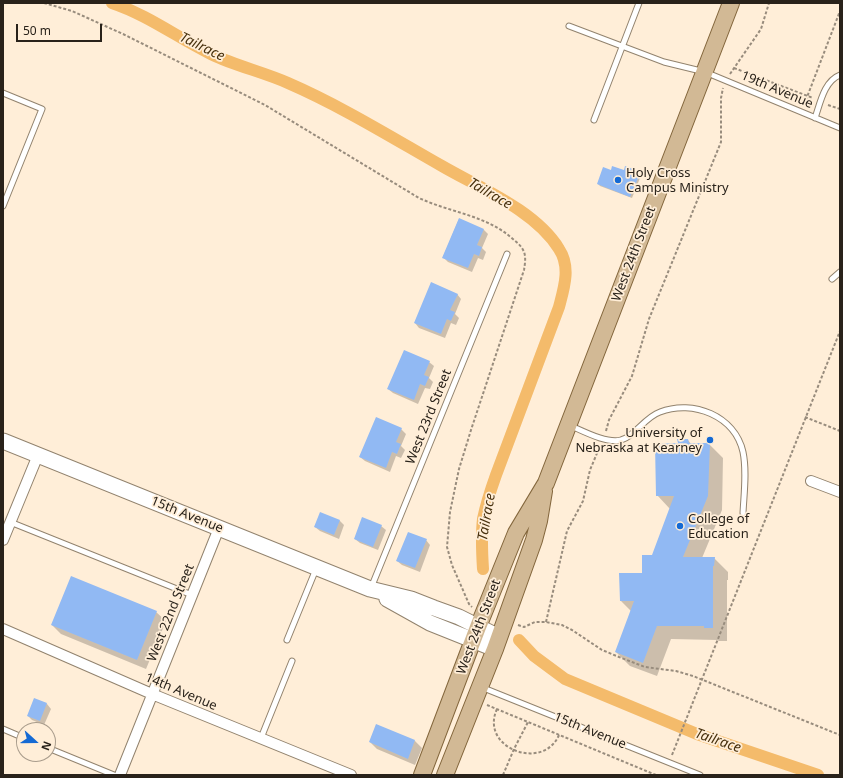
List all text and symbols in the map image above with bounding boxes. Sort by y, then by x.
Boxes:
scale bar [18,16,104,42]
text: 50 m [23,22,51,39]
water label: Tailrace [177,29,227,65]
street label: 19th Avenue [739,68,815,112]
place label: Holy Cross Campus Ministry [626,165,729,196]
water label: Tailrace [465,175,515,213]
marker: Holy Cross Campus Ministry [613,175,623,185]
street label: West 24th Street [609,204,659,304]
street label: West 23rd Street [403,367,455,467]
place label: University of Nebraska at Kearney [575,425,702,456]
marker: University of Nebraska at Kearney [705,435,715,445]
water label: Tailrace [475,492,499,542]
street label: 15th Avenue [149,493,225,537]
place label: College of Education [688,511,749,542]
marker: College of Education [675,521,685,531]
street label: West 22nd Street [144,562,198,664]
street label: West 24th Street [454,577,504,677]
street label: 14th Avenue [143,670,219,714]
street label: 15th Avenue [552,709,628,753]
north arrow [16,722,56,762]
water label: Tailrace [693,725,743,757]
text: N [38,739,55,753]

